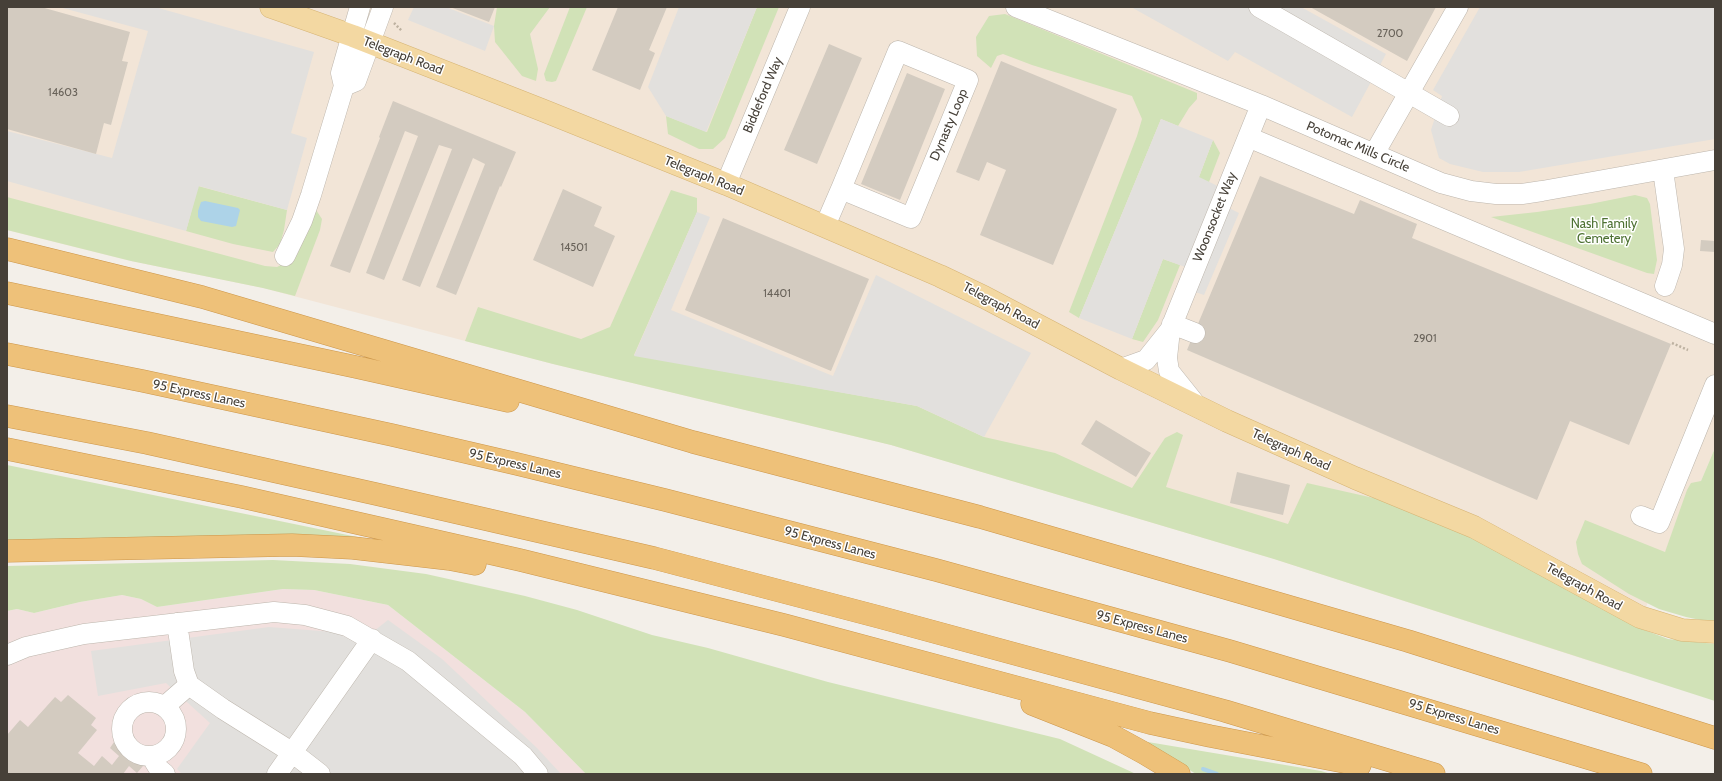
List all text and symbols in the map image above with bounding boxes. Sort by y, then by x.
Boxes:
house number: 2700 [1377,27,1403,41]
street label: Telegraph Road [361,34,445,78]
street label: Biddeford Way [740,55,786,135]
house number: 14603 [48,86,78,100]
street label: Dynasty Loop [927,87,971,163]
street label: Potomac Mills Circle [1304,118,1412,176]
street label: Telegraph Road [662,153,746,199]
street label: Woonsocket Way [1190,170,1240,264]
park label: Nash Family Cemetery [1571,216,1637,247]
house number: 14501 [560,241,588,255]
street label: Telegraph Road [960,279,1042,333]
house number: 14401 [763,287,791,301]
house number: 2901 [1413,332,1437,346]
street label: 95 Express Lanes [151,377,247,411]
street label: Telegraph Road [1249,426,1333,474]
street label: 95 Express Lanes [467,446,563,482]
street label: 95 Express Lanes [782,523,878,563]
street label: Telegraph Road [1543,560,1625,614]
street label: 95 Express Lanes [1094,607,1190,647]
street label: 95 Express Lanes [1407,696,1501,738]

